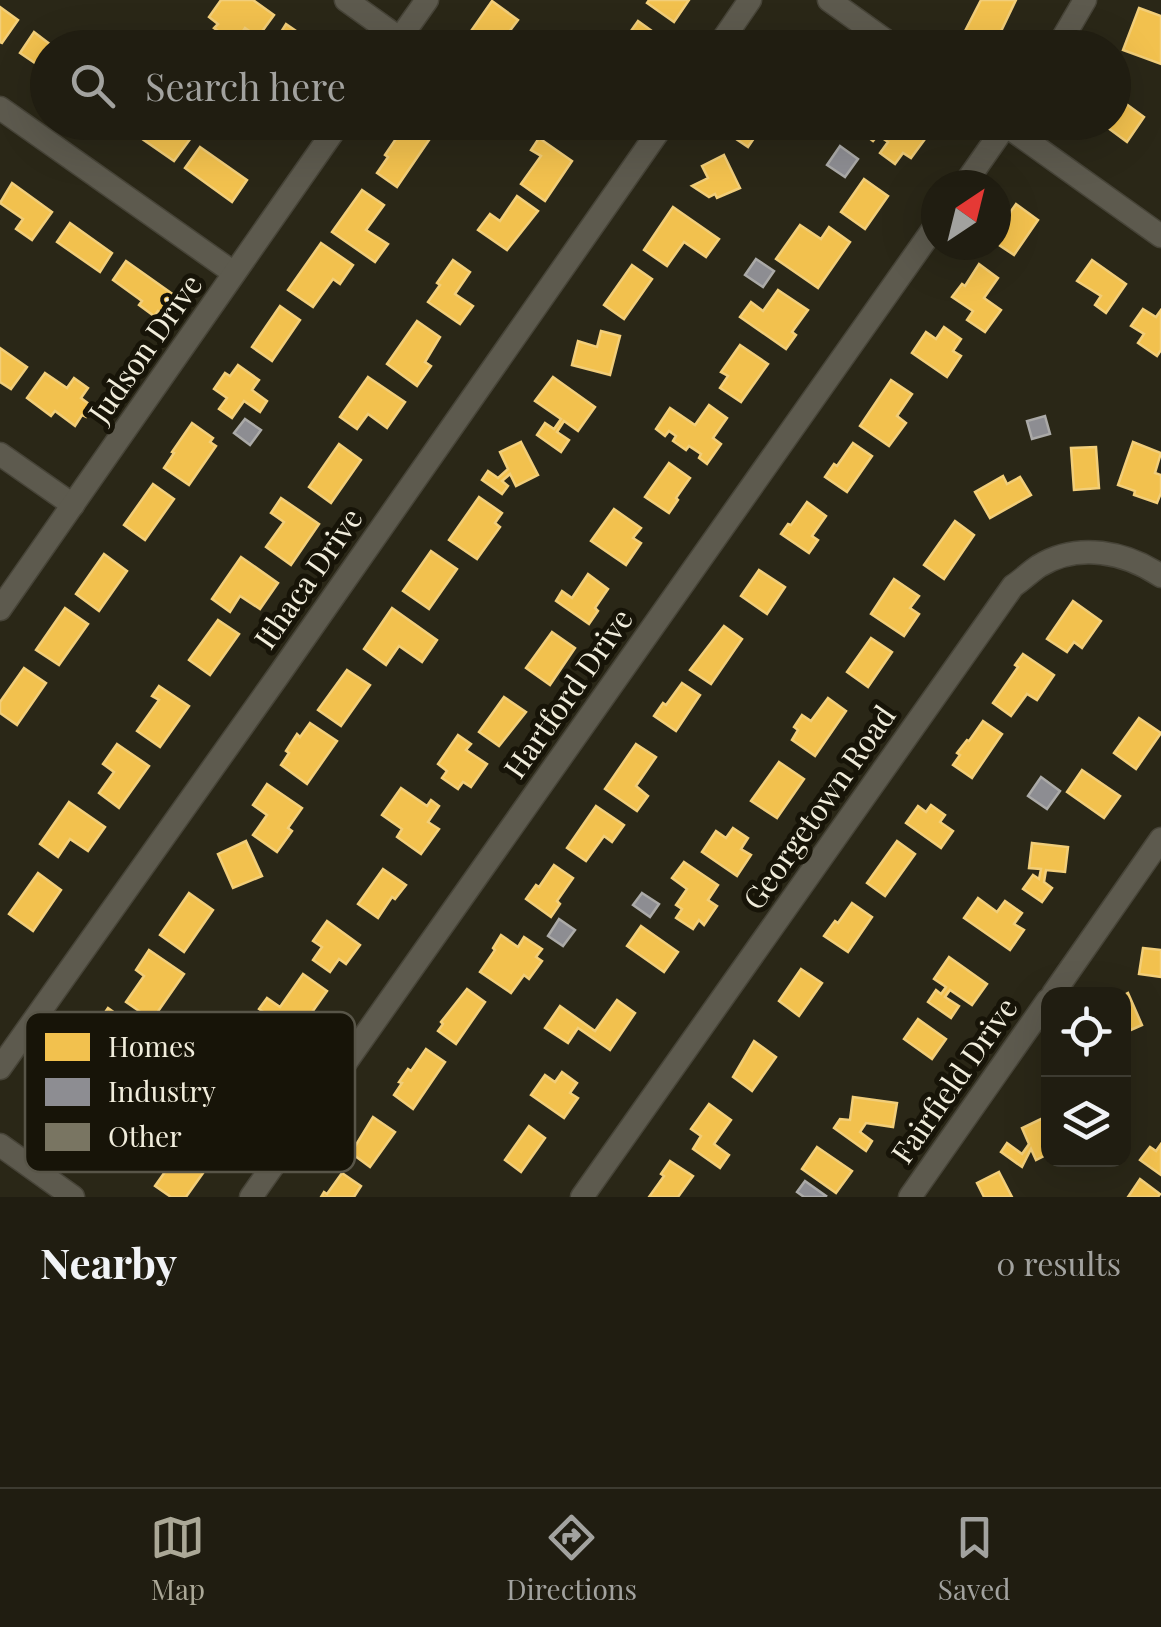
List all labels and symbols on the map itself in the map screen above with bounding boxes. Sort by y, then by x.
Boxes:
north arrow [921,170,1011,260]
street label: Judson Drive [78,266,210,431]
street label: Ithaca Drive [244,500,371,656]
street label: Hartford Drive [494,600,641,786]
street label: Georgetown Road [733,697,904,917]
street label: Fairfield Drive [881,989,1025,1171]
legend [25,1012,355,1172]
text: Homes [108,1027,196,1064]
text: Industry [108,1072,216,1109]
text: Other [108,1117,182,1154]

